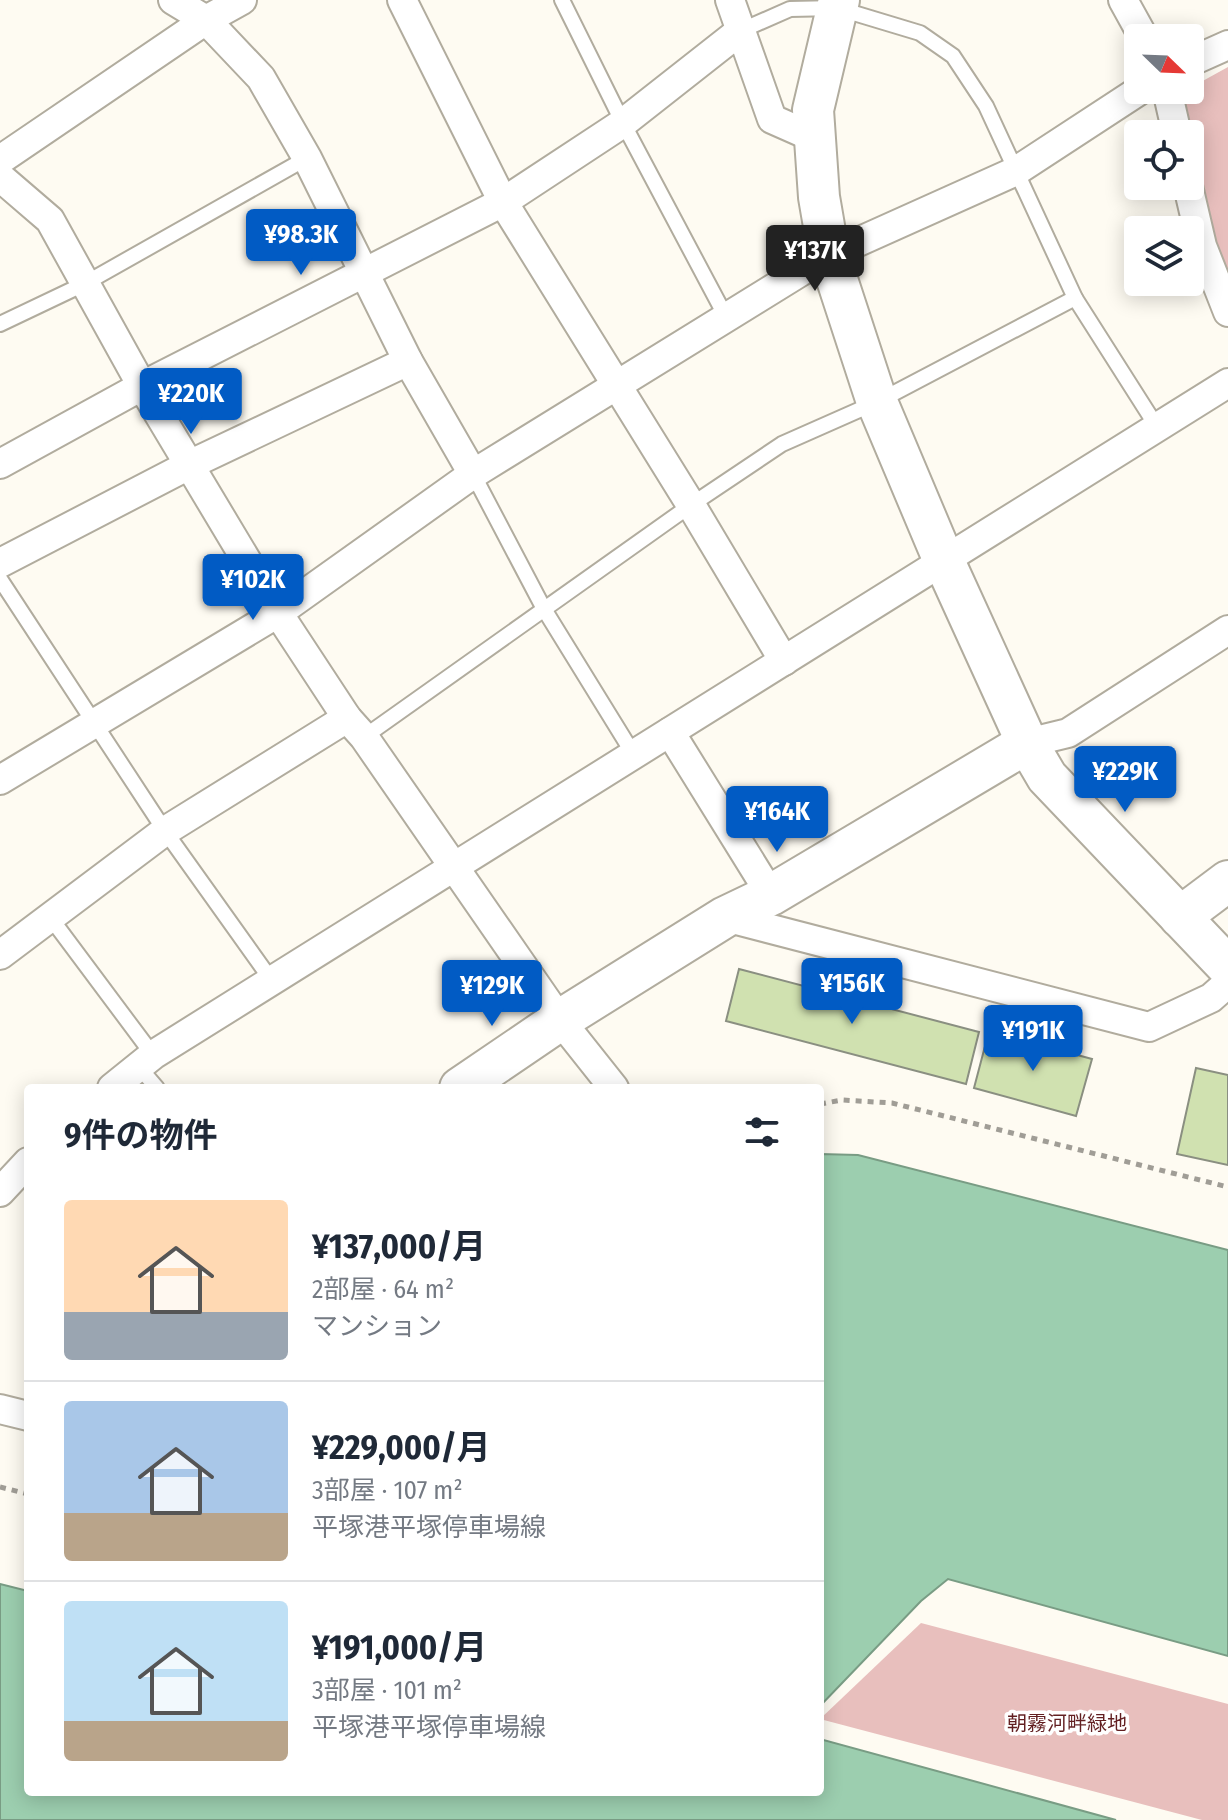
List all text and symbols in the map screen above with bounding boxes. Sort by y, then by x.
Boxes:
north arrow [1124,24,1204,104]
map controls [1124,24,1204,296]
button: locate [1124,120,1204,200]
pin: ¥98.3K [236,209,366,277]
button: layers [1124,216,1204,296]
text: ¥98.3K [264,219,338,250]
pin: ¥137K [759,225,871,293]
text: ¥137K [784,235,846,266]
pin: ¥220K [135,368,247,436]
text: ¥220K [158,378,224,409]
pin: ¥102K [197,554,309,622]
text: ¥102K [221,564,285,595]
pin: ¥229K [1069,746,1181,814]
text: ¥229K [1092,756,1158,787]
pin: ¥164K [721,786,833,854]
text: ¥164K [744,796,810,827]
pin: ¥156K [796,958,908,1026]
pin: ¥129K [436,960,548,1028]
text: ¥156K [819,968,885,999]
text: ¥129K [460,970,524,1001]
pin: ¥191K [977,1005,1089,1073]
text: ¥191K [1002,1015,1064,1046]
icon: filters [740,1110,784,1154]
text: 9件の物件 [64,1115,218,1156]
text: ¥137,000/月 [312,1226,486,1267]
icon: home [128,1232,224,1328]
text: 2部屋 · 64 m² [312,1274,454,1305]
text: マンション [312,1311,442,1342]
text: ¥229,000/月 [312,1427,491,1468]
icon: home [128,1433,224,1529]
text: 3部屋 · 107 m² [312,1475,463,1506]
text: 平塚港平塚停車場線 [312,1512,546,1543]
text: ¥191,000/月 [312,1627,487,1668]
icon: home [128,1633,224,1729]
text: 3部屋 · 101 m² [312,1675,462,1706]
park label: 朝霧河畔緑地 [1007,1711,1127,1735]
text: 平塚港平塚停車場線 [312,1712,546,1743]

